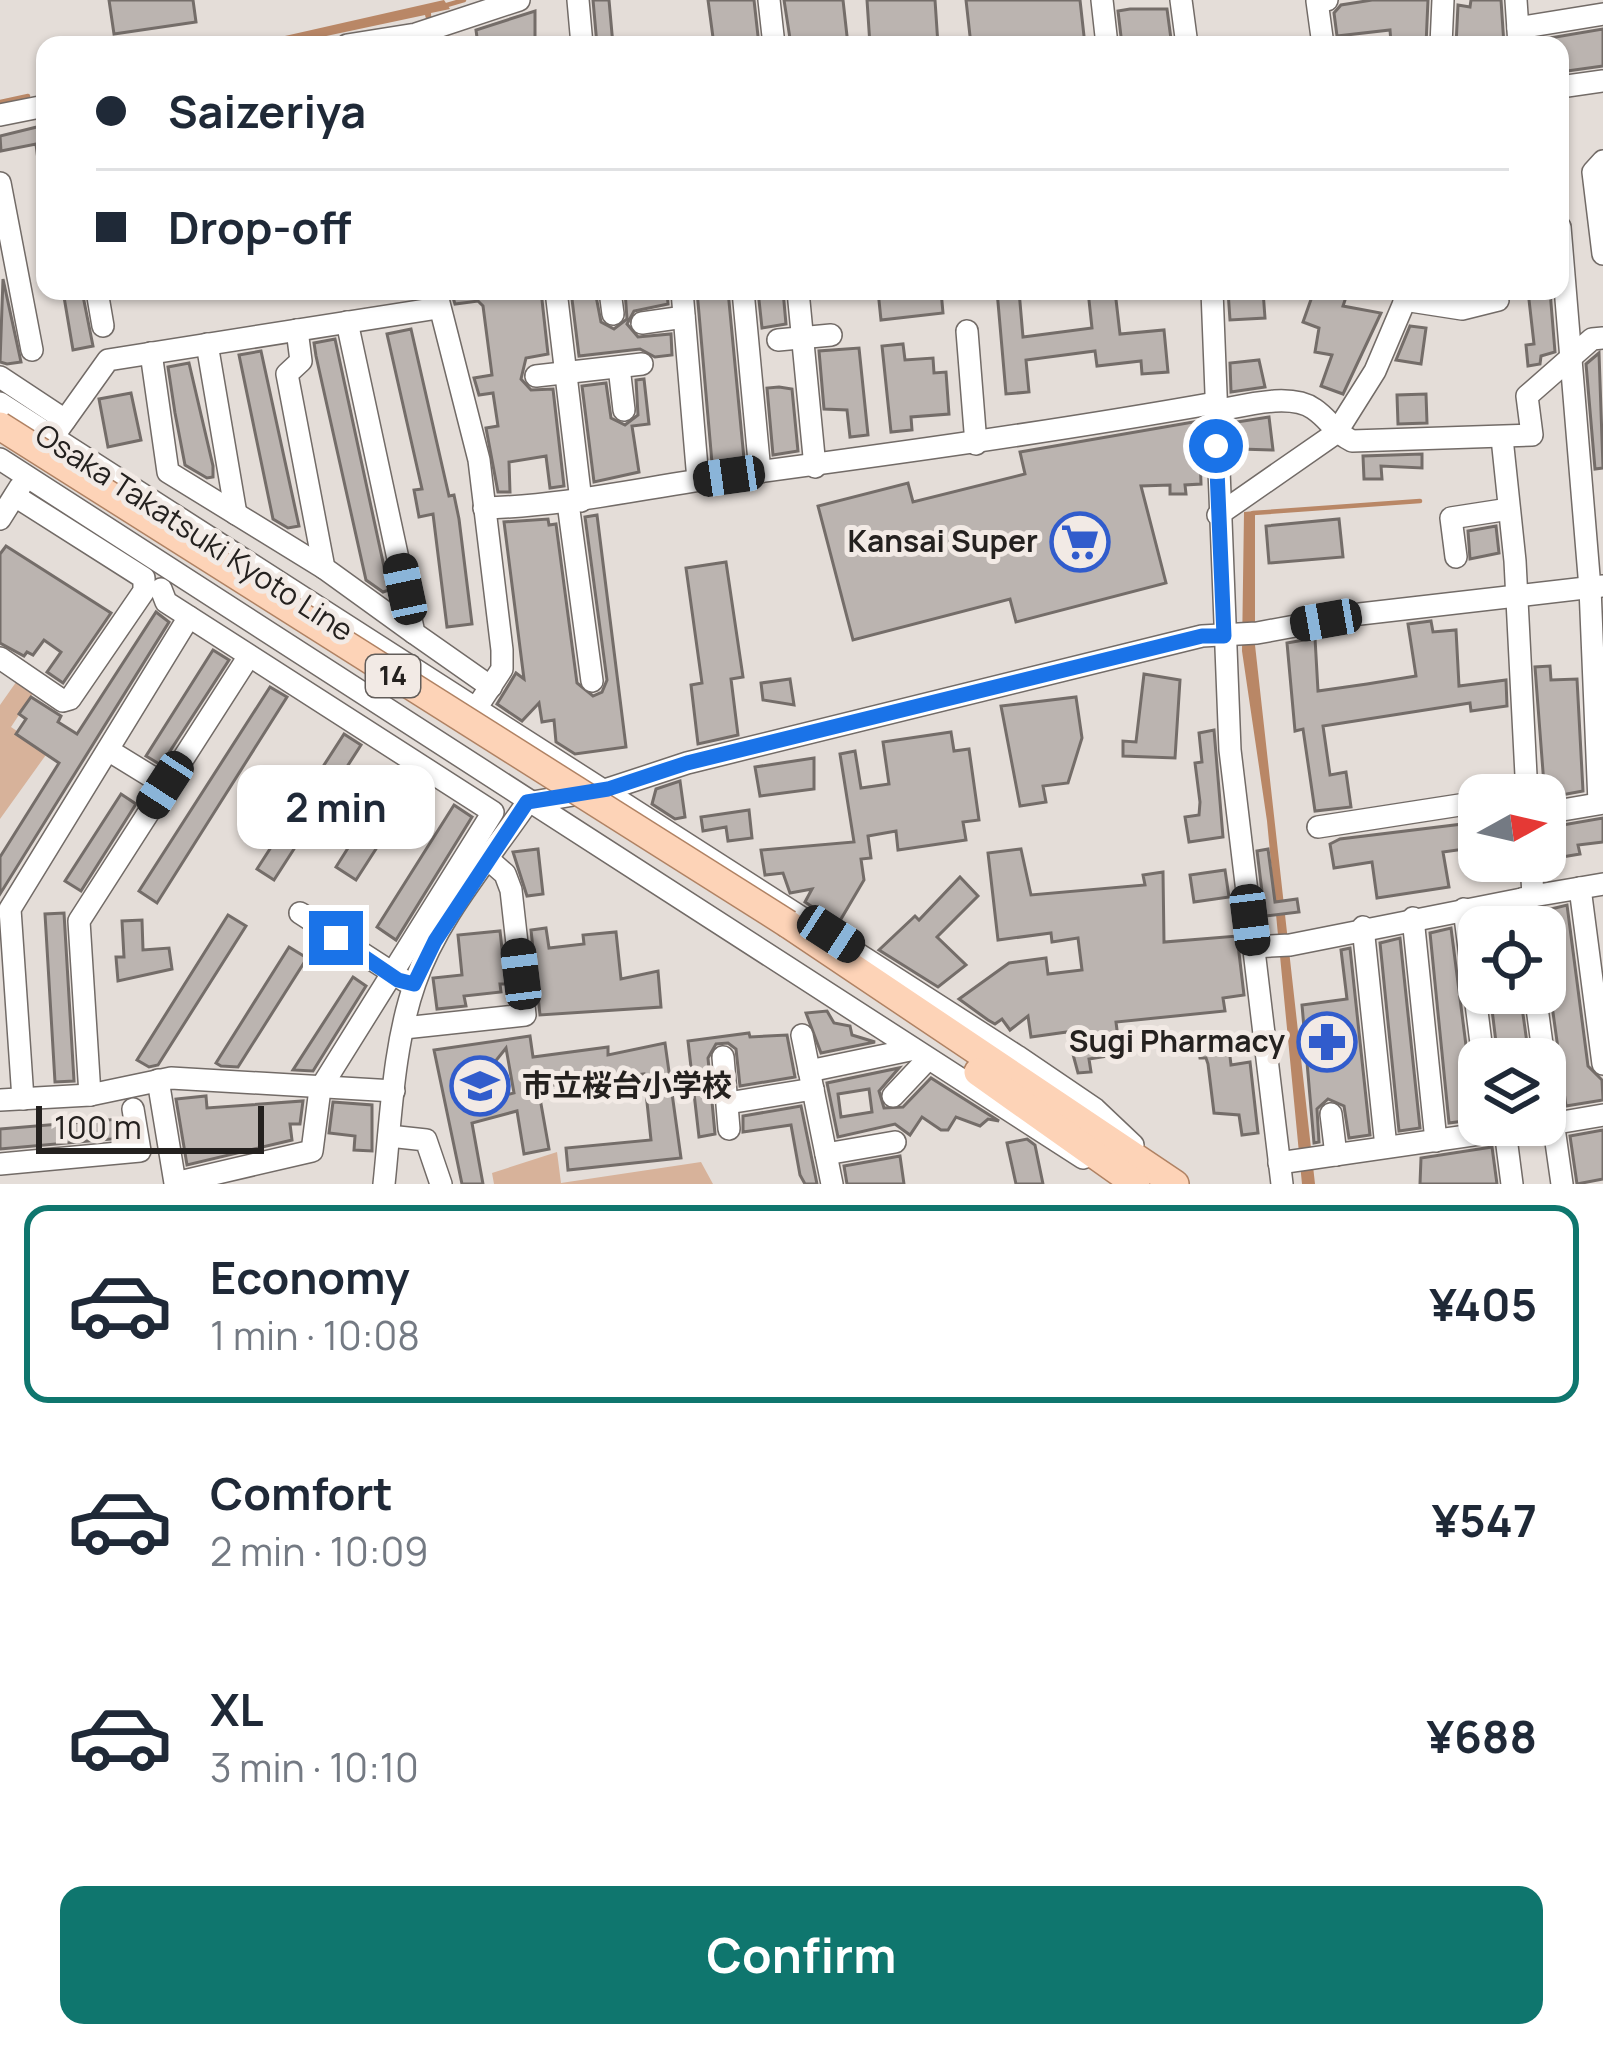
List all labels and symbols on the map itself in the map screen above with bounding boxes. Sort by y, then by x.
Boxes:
street label: Osaka Takatsuki Kyoto Line [28,413,362,650]
route start [1189,419,1243,473]
car [691,453,767,499]
supermarket icon: Kansai Super [1049,511,1111,573]
place label: Kansai Super [848,520,1038,561]
car [380,550,430,628]
car [1287,596,1365,644]
road number: 14 [366,655,420,697]
car [130,745,200,825]
callout: 2 min [237,764,435,848]
north arrow [1458,774,1566,882]
car [1228,882,1272,958]
car [791,899,871,969]
route end [309,911,363,965]
car [499,936,543,1012]
pharmacy icon: Sugi Pharmacy [1296,1011,1358,1073]
place label: Sugi Pharmacy [1069,1020,1285,1061]
school or university icon: 市立桜台小学校 [449,1055,511,1117]
place label: 市立桜台小学校 [522,1064,732,1105]
scale bar [36,1100,264,1153]

